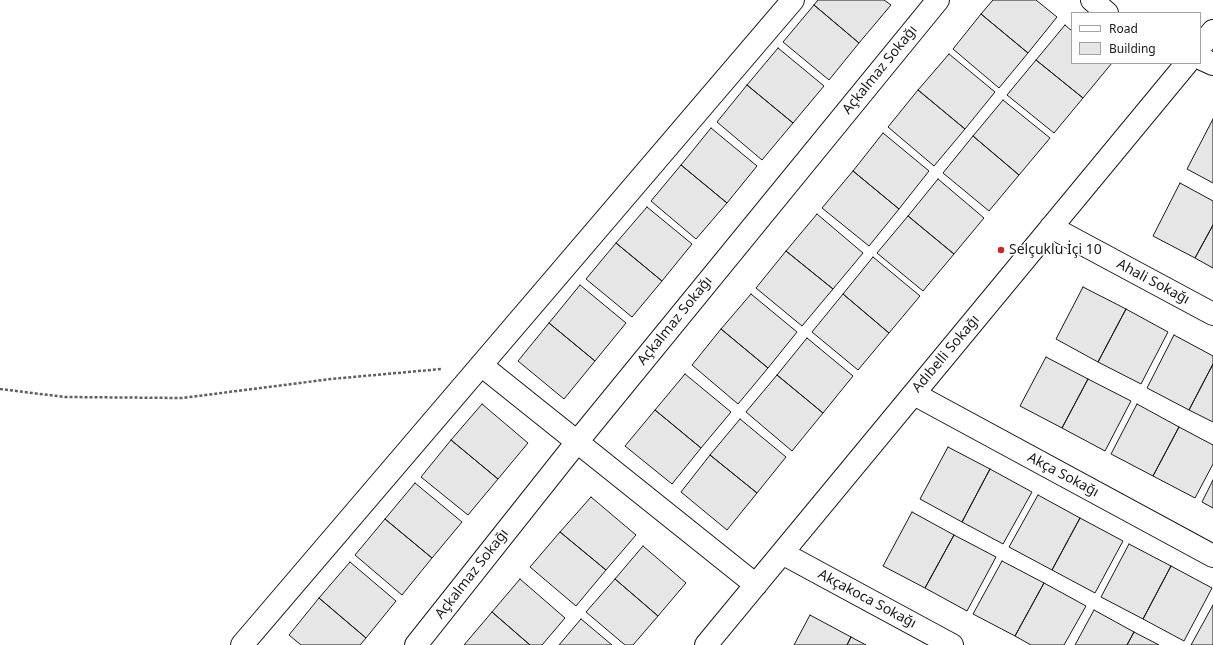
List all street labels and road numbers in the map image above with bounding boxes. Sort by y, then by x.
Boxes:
street label: Açkalmaz Sokağı [839,22,921,118]
street label: Ahali Sokağı [1114,256,1192,308]
street label: Açkalmaz Sokağı [634,273,716,369]
street label: Adıbelli Sokağı [909,312,983,396]
street label: Akça Sokağı [1024,449,1102,501]
street label: Açkalmaz Sokağı [432,526,512,622]
street label: Akçakoca Sokağı [815,566,919,632]

